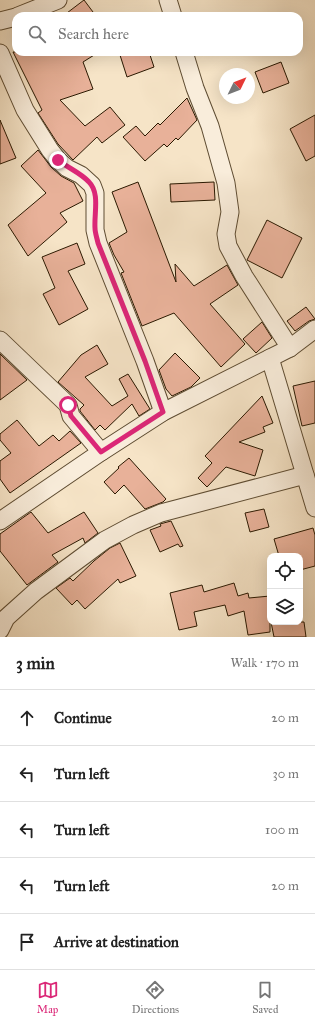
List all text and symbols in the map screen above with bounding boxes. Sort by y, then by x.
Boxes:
search box [12,12,303,56]
icon: search [26,23,48,45]
text: Search here [58,25,129,43]
north arrow [219,68,255,104]
route end [49,151,67,169]
route start [59,396,77,414]
map controls [267,553,303,625]
button: locate [267,553,303,589]
button: layers [267,589,303,625]
text: 3 min [16,653,55,674]
text: Walk · 170 m [230,655,299,671]
icon: ahead [16,707,38,729]
text: Continue [54,709,112,727]
text: 20 m [271,710,299,726]
icon: left [16,763,38,785]
text: Turn left [54,765,110,783]
text: 30 m [273,766,299,782]
icon: left [16,819,38,841]
text: Turn left [54,821,110,839]
text: 100 m [265,822,299,838]
icon: left [16,875,38,897]
text: Turn left [54,877,110,895]
text: 20 m [271,878,299,894]
icon: arrive [16,931,38,953]
text: Arrive at destination [54,933,179,951]
tab: Map [37,979,59,1016]
tab: Directions [132,979,179,1016]
tab: Saved [252,979,278,1016]

